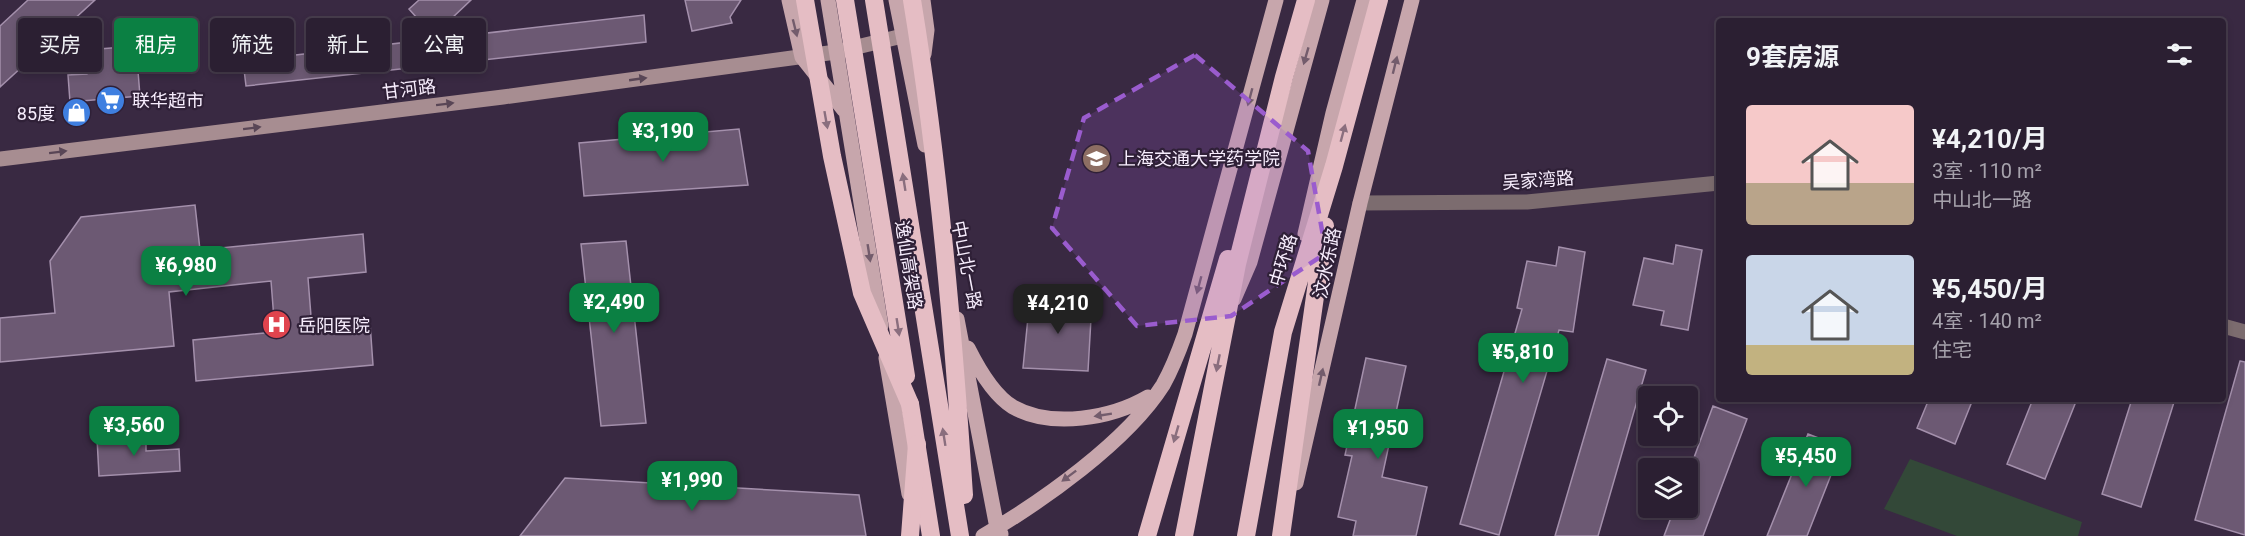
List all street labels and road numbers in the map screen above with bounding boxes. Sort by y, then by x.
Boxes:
street label: 甘河路 [381,75,437,103]
street label: 吴家湾路 [1501,167,1575,193]
street label: 逸仙高架路 [892,219,926,311]
street label: 中山北一路 [948,219,986,311]
street label: 汶水东路 [1309,226,1345,300]
street label: 中环路 [1265,231,1301,289]

